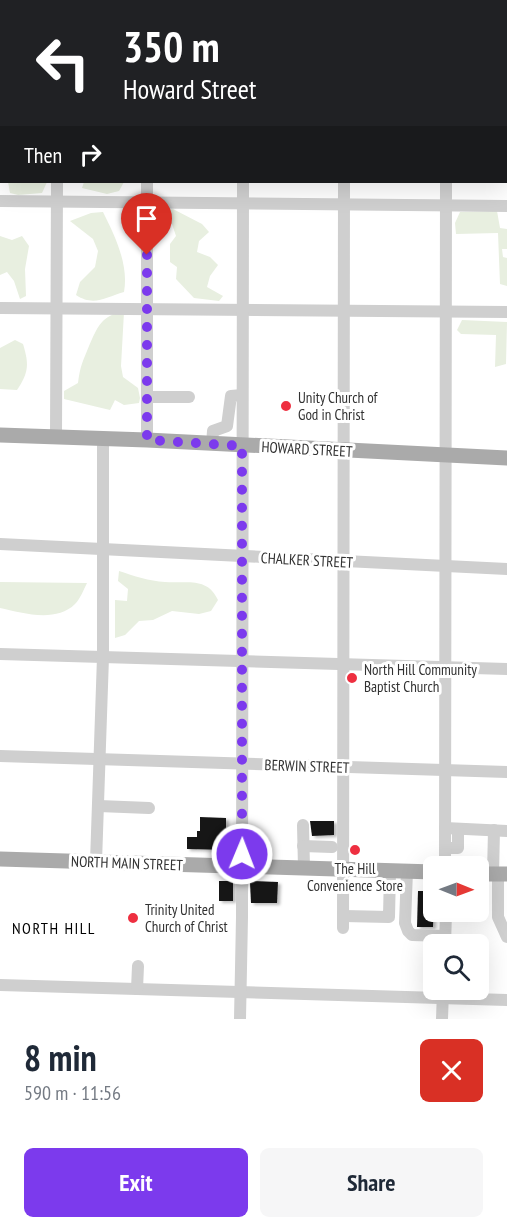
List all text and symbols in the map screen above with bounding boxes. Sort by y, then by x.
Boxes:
text: 350 m [123,19,220,74]
icon: left [24,24,102,102]
text: Howard Street [123,72,256,106]
icon: right [74,138,107,171]
text: Then [24,141,62,169]
pin [121,193,172,255]
icon: arrive [130,202,163,235]
place label: Unity Church of God in Christ [298,388,379,424]
marker: Unity Church of God in Christ [279,399,293,413]
street label: HOWARD STREET [261,437,353,461]
street label: CHALKER STREET [260,548,354,572]
place label: North Hill Community Baptist Church [364,660,477,696]
marker: North Hill Community Baptist Church [345,671,359,685]
street label: BERWIN STREET [264,755,350,777]
position arrow [210,822,274,886]
marker: The Hill Convenience Store [348,843,362,857]
street label: NORTH MAIN STREET [71,852,184,874]
north arrow [423,856,489,922]
map controls [423,856,489,1000]
place label: The Hill Convenience Store [307,859,403,895]
place label: Trinity United Church of Christ [145,900,228,936]
marker: Trinity United Church of Christ [126,911,140,925]
district label: NORTH HILL [12,918,96,938]
button: search [423,934,489,1000]
text: 8 min [24,1034,97,1081]
button: close [420,1039,483,1102]
text: 590 m · 11:56 [24,1080,121,1106]
button: Exit [24,1148,248,1217]
button: Share [260,1148,483,1217]

